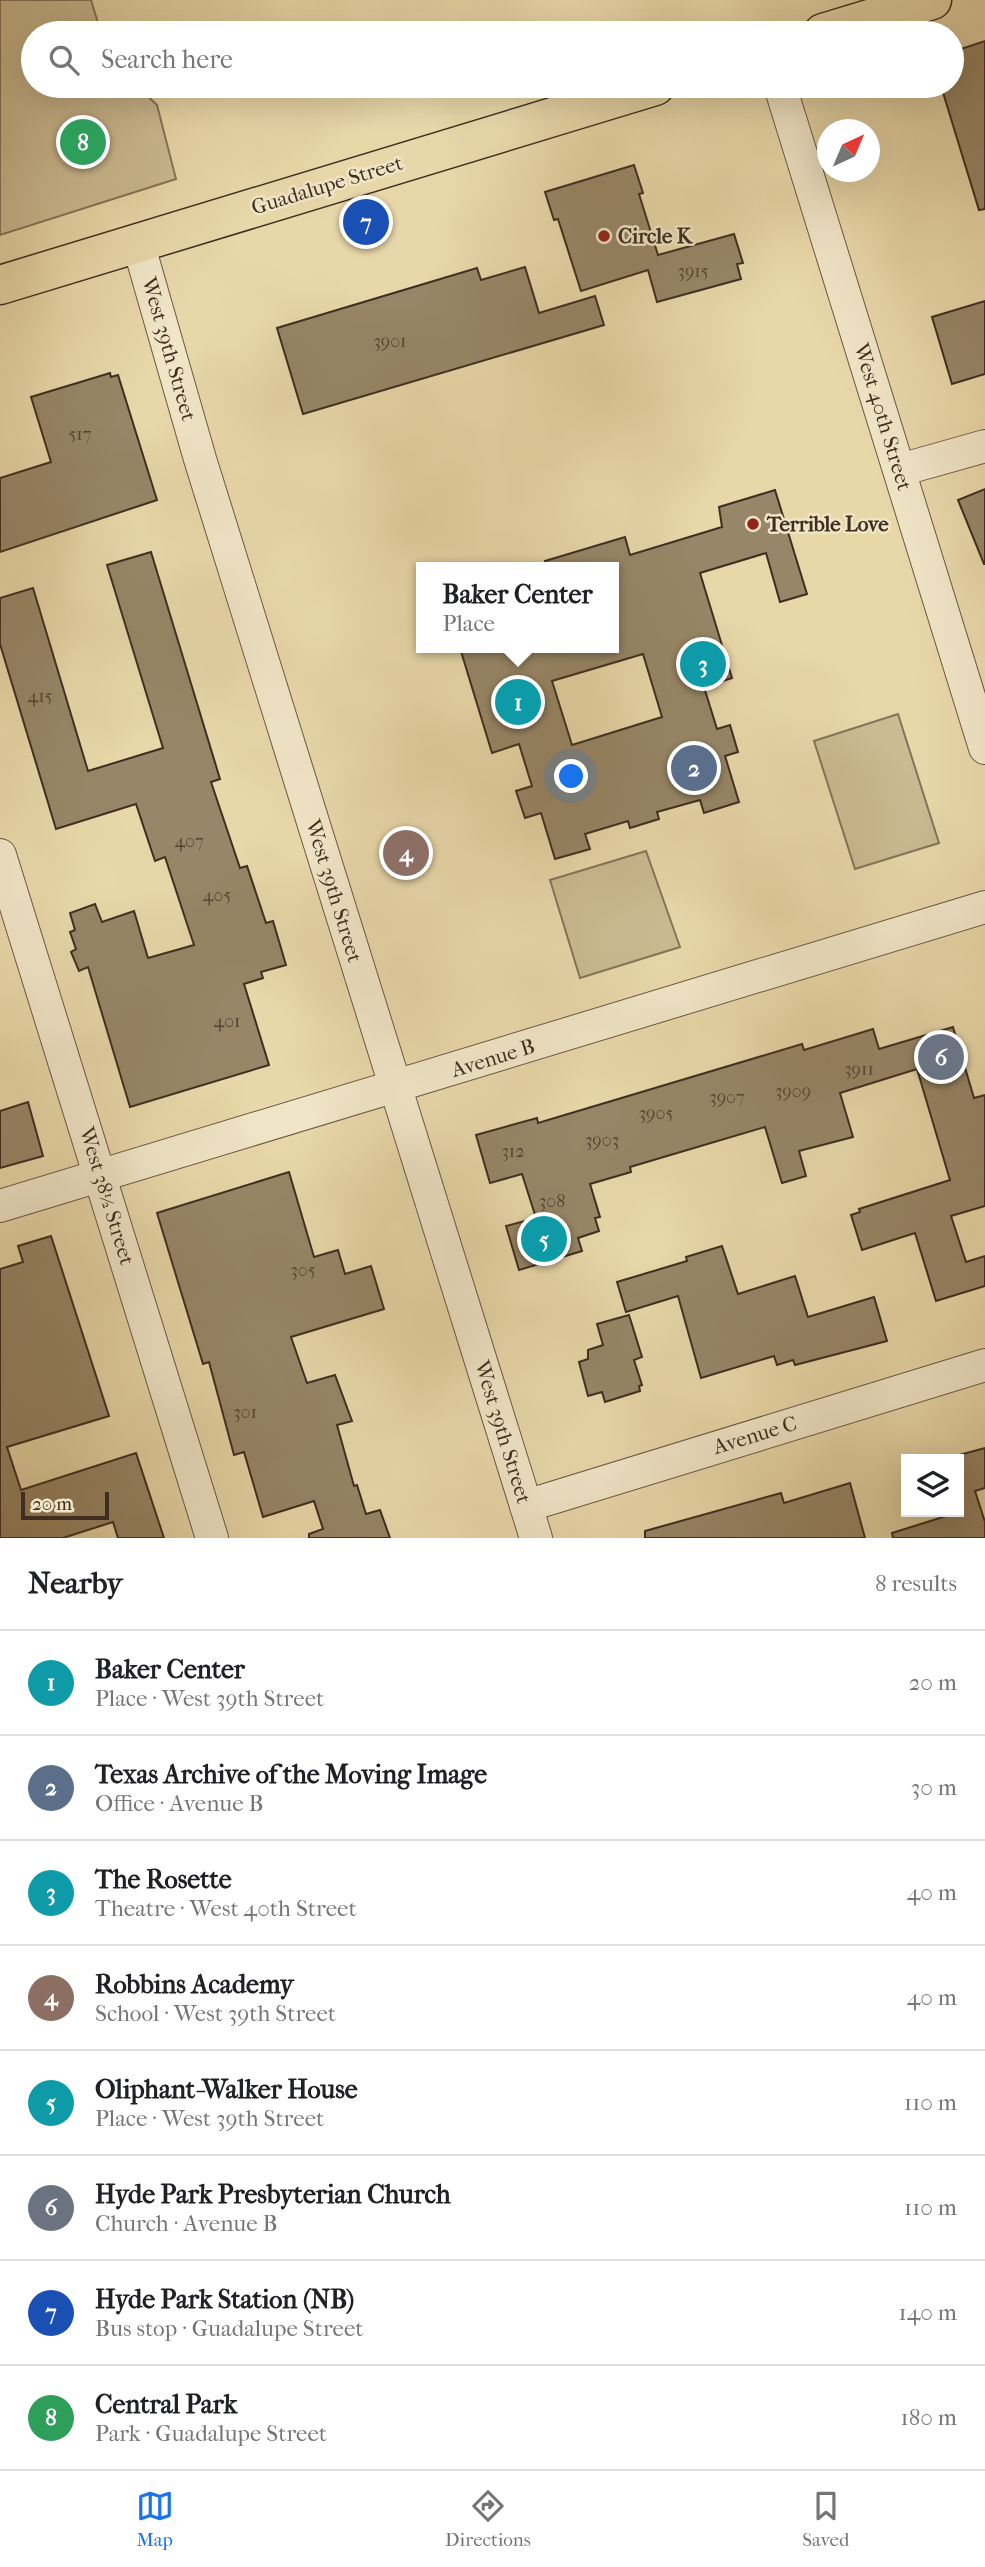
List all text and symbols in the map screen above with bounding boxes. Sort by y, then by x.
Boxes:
search box [21,21,964,98]
icon: search [45,41,83,79]
text: Search here [101,44,233,75]
pin: 8 [60,116,106,168]
north arrow [817,119,880,182]
street label: Guadalupe Street [248,150,406,219]
pin: 7 [343,196,389,248]
place label: Circle K [618,224,694,248]
marker: Circle K [596,228,612,244]
house number: 3915 [678,261,709,282]
street label: West 39th Street [137,274,201,424]
house number: 3901 [373,331,407,352]
street label: West 40th Street [849,340,917,494]
house number: 517 [69,424,92,445]
place label: Terrible Love [766,512,889,536]
marker: Terrible Love [745,516,761,532]
popup [416,562,619,653]
text: Baker Center [443,579,592,610]
text: Place [443,610,495,637]
pin: 3 [680,638,726,690]
pin: 1 [495,676,541,728]
house number: 415 [28,686,53,707]
pin: 2 [671,742,717,794]
your location [554,759,588,793]
street label: West 39th Street [301,816,367,966]
pin: 4 [383,827,429,879]
house number: 407 [174,831,204,852]
house number: 405 [203,885,231,906]
house number: 401 [214,1011,240,1032]
pin: 6 [918,1031,964,1083]
street label: Avenue B [447,1034,538,1082]
house number: 3911 [844,1059,874,1080]
house number: 3909 [775,1081,811,1102]
house number: 3907 [709,1087,745,1108]
house number: 3905 [639,1103,673,1124]
street label: West 38½ Street [74,1123,140,1268]
house number: 3903 [585,1130,619,1151]
house number: 312 [501,1141,525,1162]
house number: 308 [539,1191,565,1212]
pin: 5 [521,1213,567,1265]
house number: 305 [290,1260,316,1281]
street label: West 39th Street [470,1357,536,1507]
house number: 301 [233,1402,257,1423]
street label: Avenue C [709,1411,800,1459]
map controls [901,1454,964,1517]
button: layers [901,1454,964,1517]
scale bar [21,1489,108,1521]
text: 20 m [32,1493,72,1515]
text: Nearby [28,1566,123,1601]
text: 8 results [875,1570,957,1597]
text: Baker Center [95,1654,245,1685]
text: 1 [47,1669,55,1696]
text: 20 m [908,1669,957,1696]
text: Place · West 39th Street [95,1685,324,1712]
text: Texas Archive of the Moving Image [95,1759,487,1790]
text: 2 [45,1774,57,1801]
text: 30 m [911,1774,957,1801]
text: Office · Avenue B [95,1790,263,1817]
text: The Rosette [95,1864,232,1895]
text: 3 [46,1879,56,1906]
text: 40 m [907,1879,957,1906]
text: Theatre · West 40th Street [95,1895,357,1922]
text: Robbins Academy [95,1969,294,2000]
text: 4 [44,1984,58,2011]
text: 40 m [907,1984,957,2011]
text: School · West 39th Street [95,2000,336,2027]
text: Oliphant-Walker House [95,2074,358,2105]
text: 5 [46,2089,56,2116]
text: 110 m [904,2089,957,2116]
text: Place · West 39th Street [95,2105,324,2132]
text: Hyde Park Presbyterian Church [95,2179,451,2210]
text: 6 [45,2194,57,2221]
text: 110 m [904,2194,957,2221]
text: Church · Avenue B [95,2210,277,2237]
text: Hyde Park Station (NB) [95,2284,354,2315]
text: 7 [45,2299,57,2326]
text: 140 m [898,2299,957,2326]
text: Bus stop · Guadalupe Street [95,2315,364,2342]
text: Central Park [95,2389,237,2420]
text: 8 [45,2404,57,2431]
text: 180 m [900,2404,957,2431]
text: Park · Guadalupe Street [95,2420,327,2447]
tab: Map [136,2487,174,2551]
tab: Directions [445,2487,531,2551]
tab: Saved [802,2487,849,2551]

